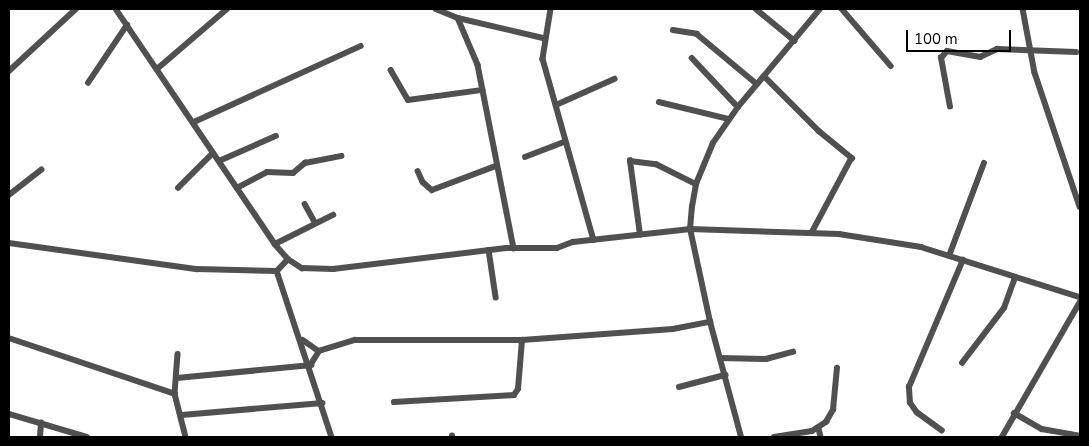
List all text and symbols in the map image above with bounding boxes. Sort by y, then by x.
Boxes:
scale bar [909,20,1014,52]
text: 100 m [914,29,958,49]

